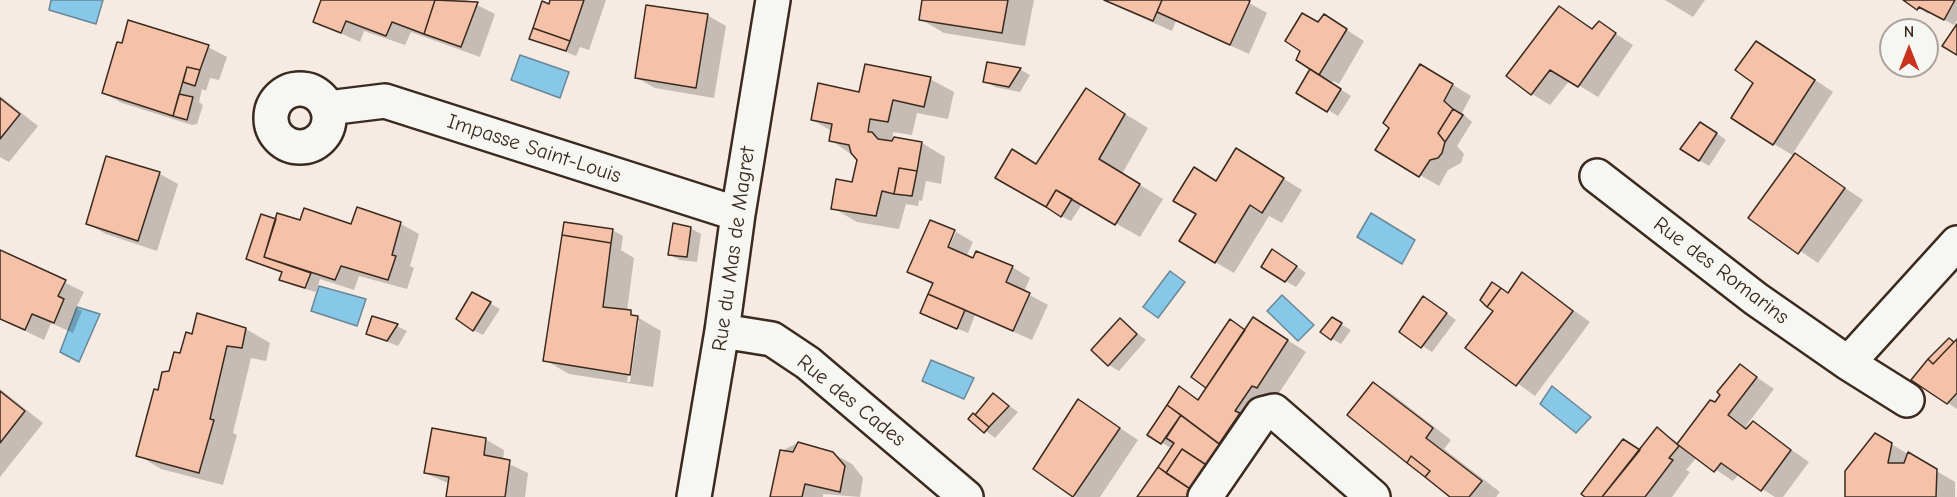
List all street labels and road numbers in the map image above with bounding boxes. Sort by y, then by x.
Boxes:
street label: Impasse Saint-Louis [444,109,624,189]
street label: Rue du Mas de Magret [707,145,761,353]
street label: Rue des Romarins [1648,212,1794,330]
street label: Rue des Cades [792,350,910,452]

